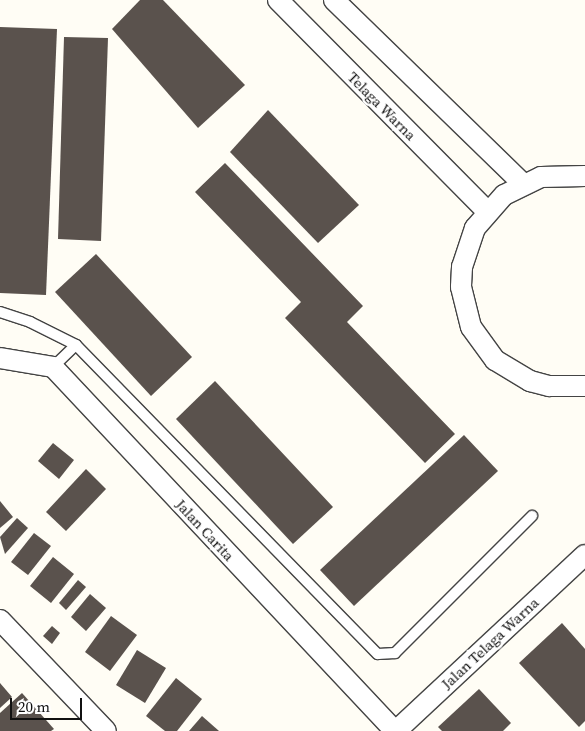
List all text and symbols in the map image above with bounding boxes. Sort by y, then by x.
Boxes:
street label: Telaga Warna [344,68,420,144]
street label: Jalan Carita [172,495,238,565]
street label: Jalan Telaga Warna [437,593,543,693]
scale bar [12,688,85,720]
text: 20 m [18,696,50,717]

